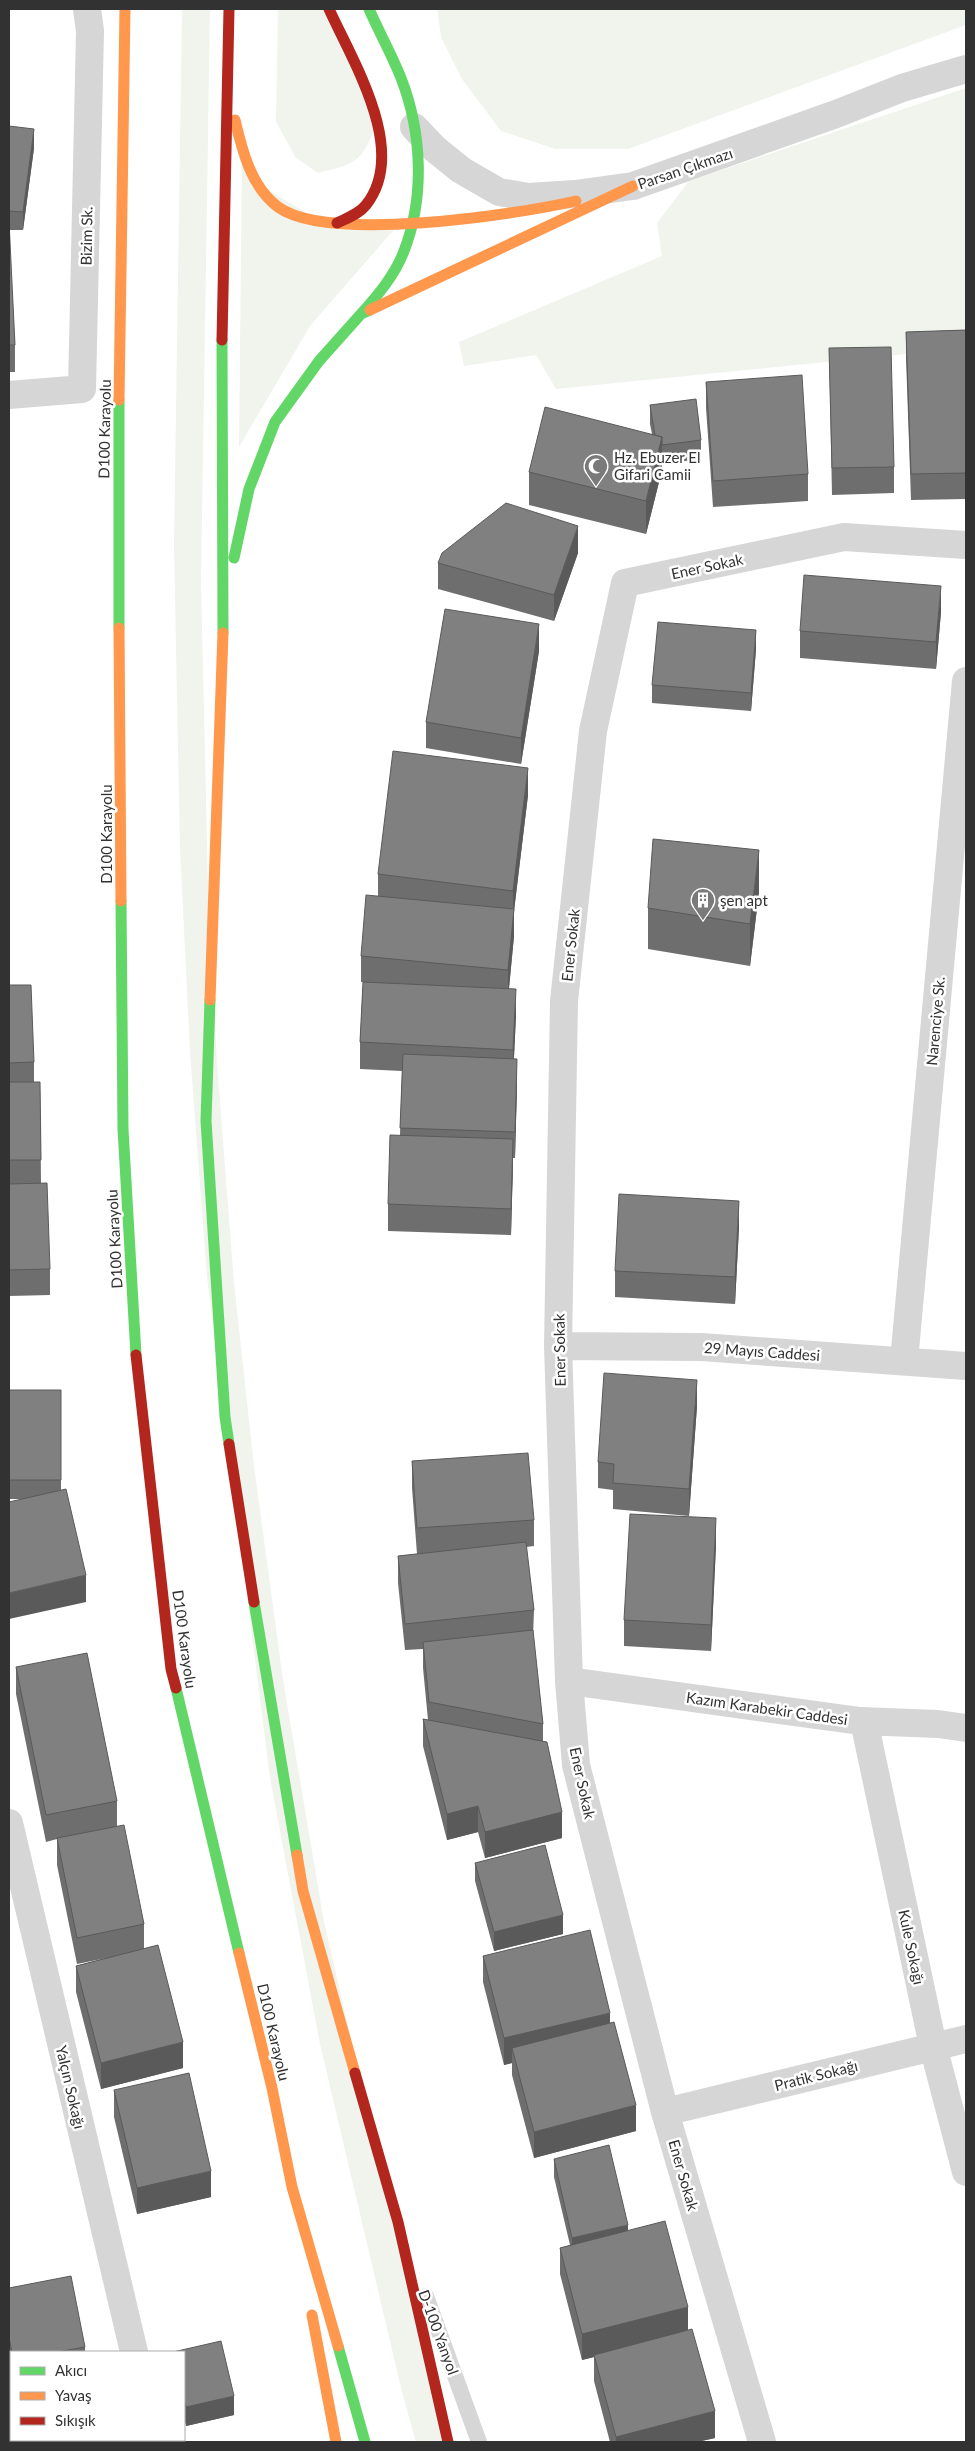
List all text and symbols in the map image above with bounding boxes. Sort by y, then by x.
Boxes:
street label: Parsan Çıkmazı [635,143,735,193]
street label: Bizim Sk. [76,206,96,266]
street label: D100 Karayolu [94,379,114,479]
place label: Hz. Ebuzer El Gifari Camii [614,448,700,483]
mosque icon: Hz. Ebuzer El Gifari Camii [583,453,609,487]
street label: Ener Sokak [669,550,745,582]
street label: D100 Karayolu [97,784,115,884]
building icon: şen apt [690,887,716,921]
place label: şen apt [720,891,768,909]
street label: Ener Sokak [557,907,583,982]
street label: Narenciye Sk. [922,976,948,1066]
street label: D100 Karayolu [102,1189,126,1289]
street label: Ener Sokak [549,1313,569,1387]
street label: 29 Mayıs Caddesi [703,1338,821,1364]
street label: D100 Karayolu [169,1589,201,1689]
street label: Kazım Karabekir Caddesi [685,1688,849,1728]
street label: Ener Sokak [567,1745,599,1821]
street label: Kule Sokağı [895,1908,929,1986]
street label: D100 Karayolu [254,1982,294,2082]
street label: Yalçın Sokağı [53,2044,89,2130]
street label: Pratik Sokağı [772,2056,860,2094]
street label: Ener Sokak [665,2137,703,2213]
street label: D-100 Yanyol [415,2287,463,2377]
legend [10,2351,185,2441]
text: Akıcı [55,2361,87,2379]
text: Yavaş [55,2386,92,2404]
text: Sıkışık [55,2411,96,2429]

